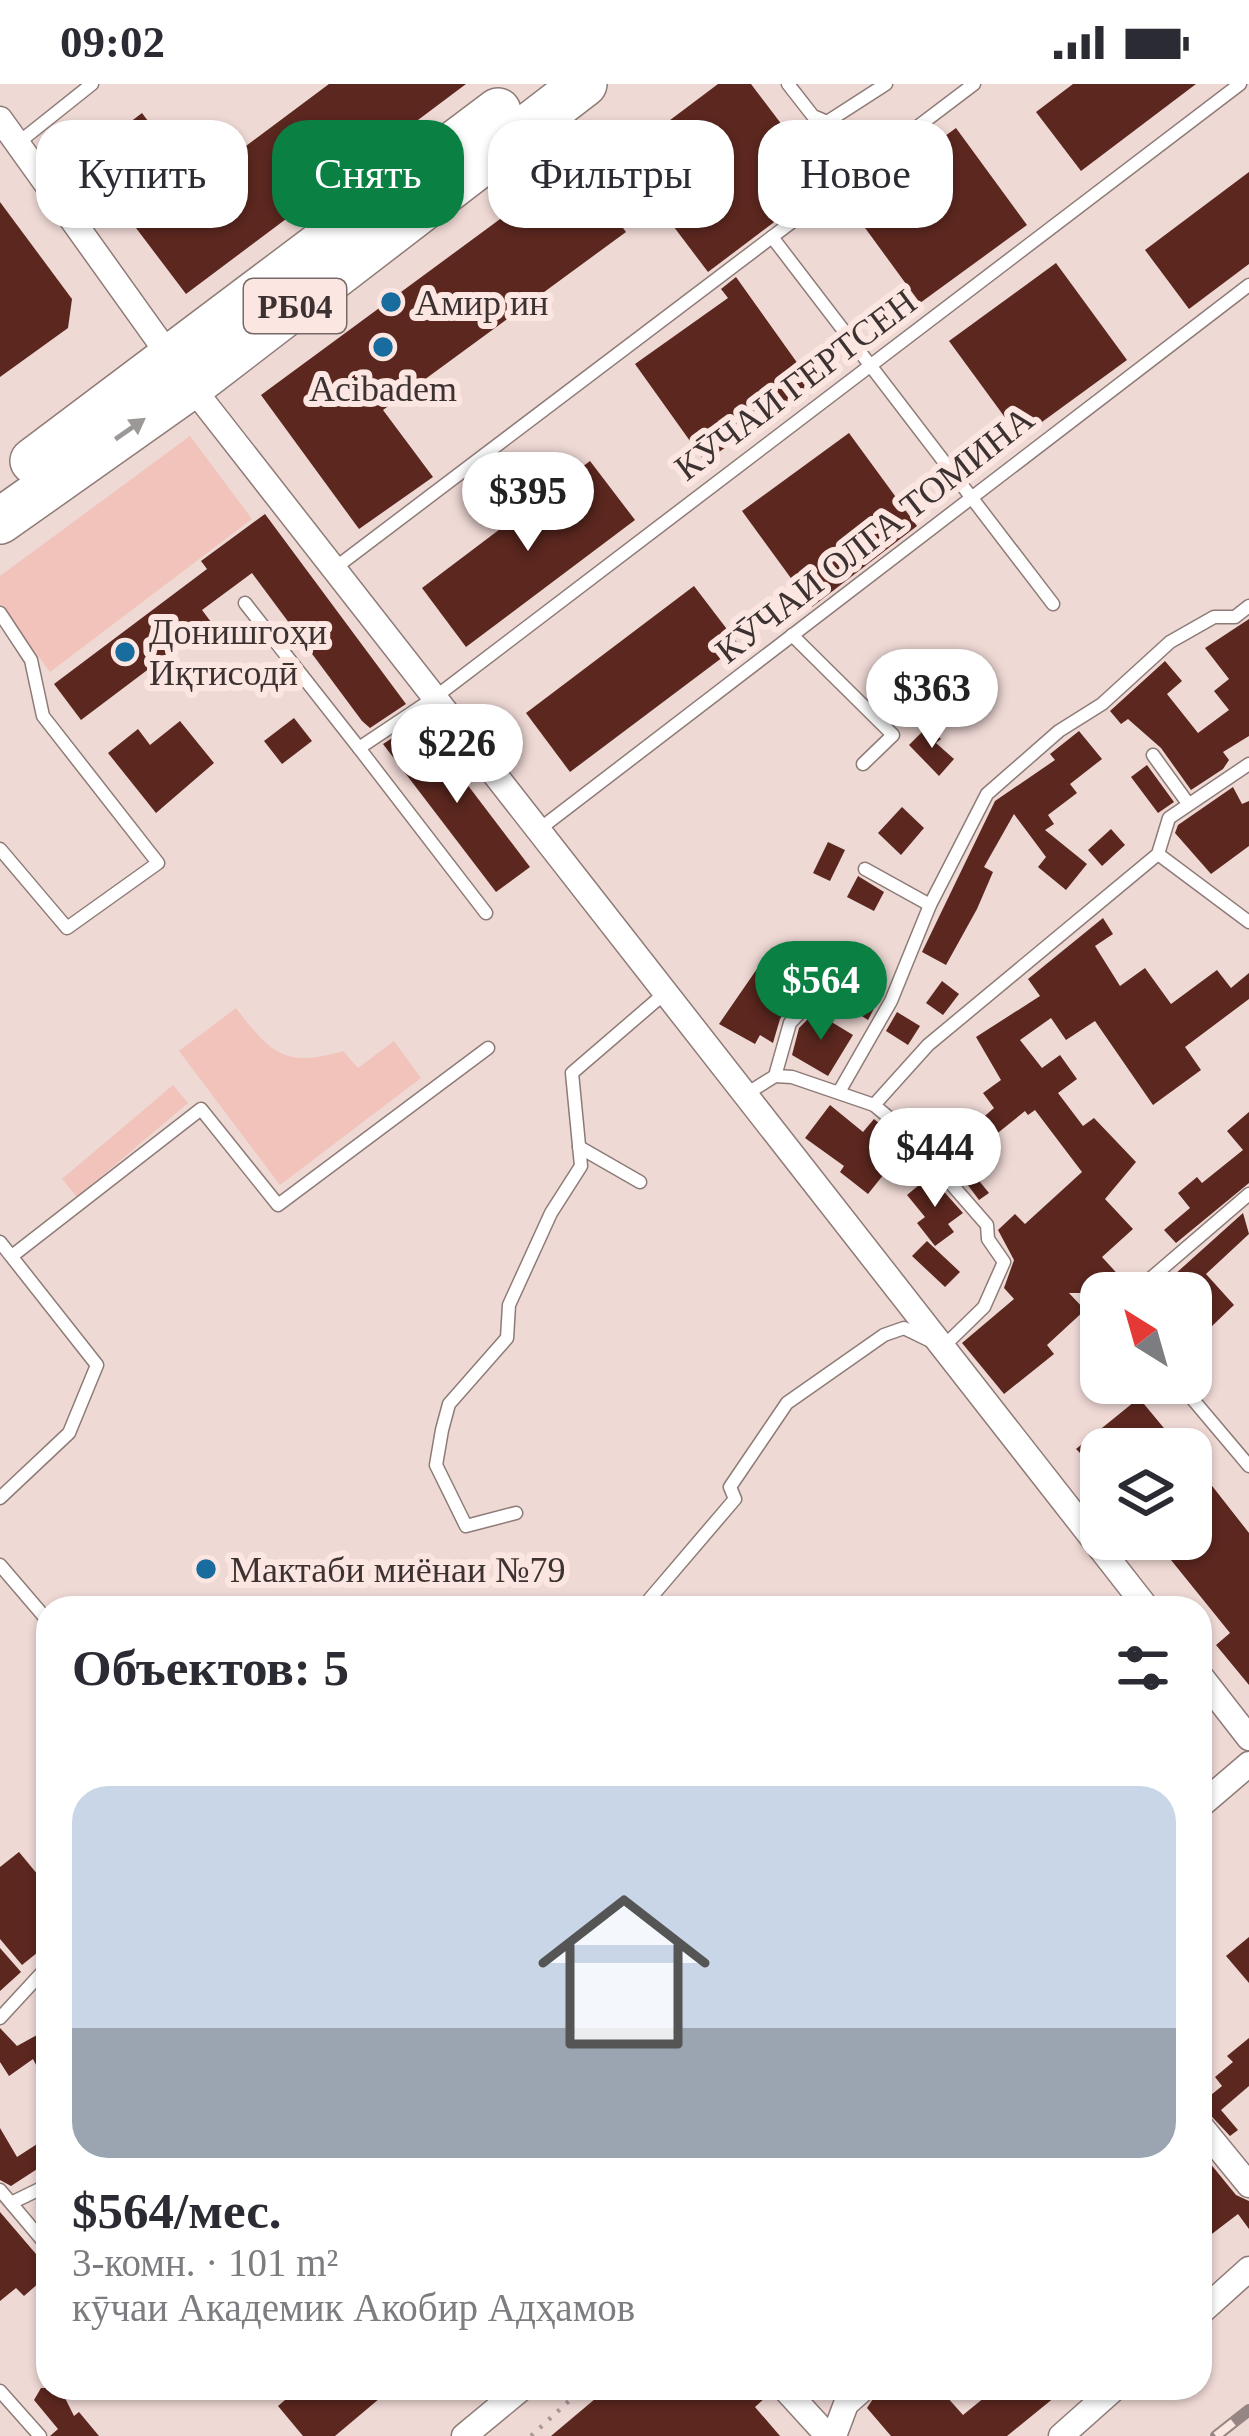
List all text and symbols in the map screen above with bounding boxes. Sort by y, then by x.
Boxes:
text: 09:02 [60,17,165,67]
chip: Купить [36,120,248,228]
chip: Снять [272,120,464,228]
chip: Фильтры [488,120,734,228]
chip: Новое [758,120,953,228]
road number: РБ04 [244,279,346,333]
street label: КӮЧАИ ГЕРТСЕН [667,281,924,488]
place label: Амир ин [415,283,549,323]
marker: Амир ин [378,289,404,315]
marker: Acibadem [370,334,396,360]
place label: Acibadem [309,369,457,409]
street label: КӮЧАИ ОЛГА ТОМИНА [708,398,1041,671]
one-way arrow [114,418,146,441]
pin: $395 [457,452,599,554]
text: $395 [489,469,567,512]
place label: Донишгоҳи Иқтисодӣ [149,612,327,693]
marker: Донишгоҳи Иқтисодӣ [112,639,138,665]
pin: $363 [861,649,1003,751]
text: $363 [893,666,971,709]
pin: $226 [386,704,528,806]
text: $226 [418,721,496,764]
pin: $564 [750,941,892,1043]
text: $564 [782,958,860,1001]
pin: $444 [864,1108,1006,1210]
text: $444 [896,1125,974,1168]
north arrow [1080,1272,1212,1404]
map controls [1080,1272,1212,1560]
button: layers [1080,1428,1212,1560]
place label: Мактаби миёнаи №79 [230,1550,566,1590]
marker: Мактаби миёнаи №79 [193,1556,219,1582]
icon: filters [1110,1635,1176,1701]
text: Объектов: 5 [72,1640,349,1696]
icon: home [516,1864,732,2080]
text: $564/мес. [72,2183,282,2239]
text: 3-комн. · 101 m² [72,2241,338,2284]
text: кӯчаи Академик Акобир Адҳамов [72,2286,635,2329]

